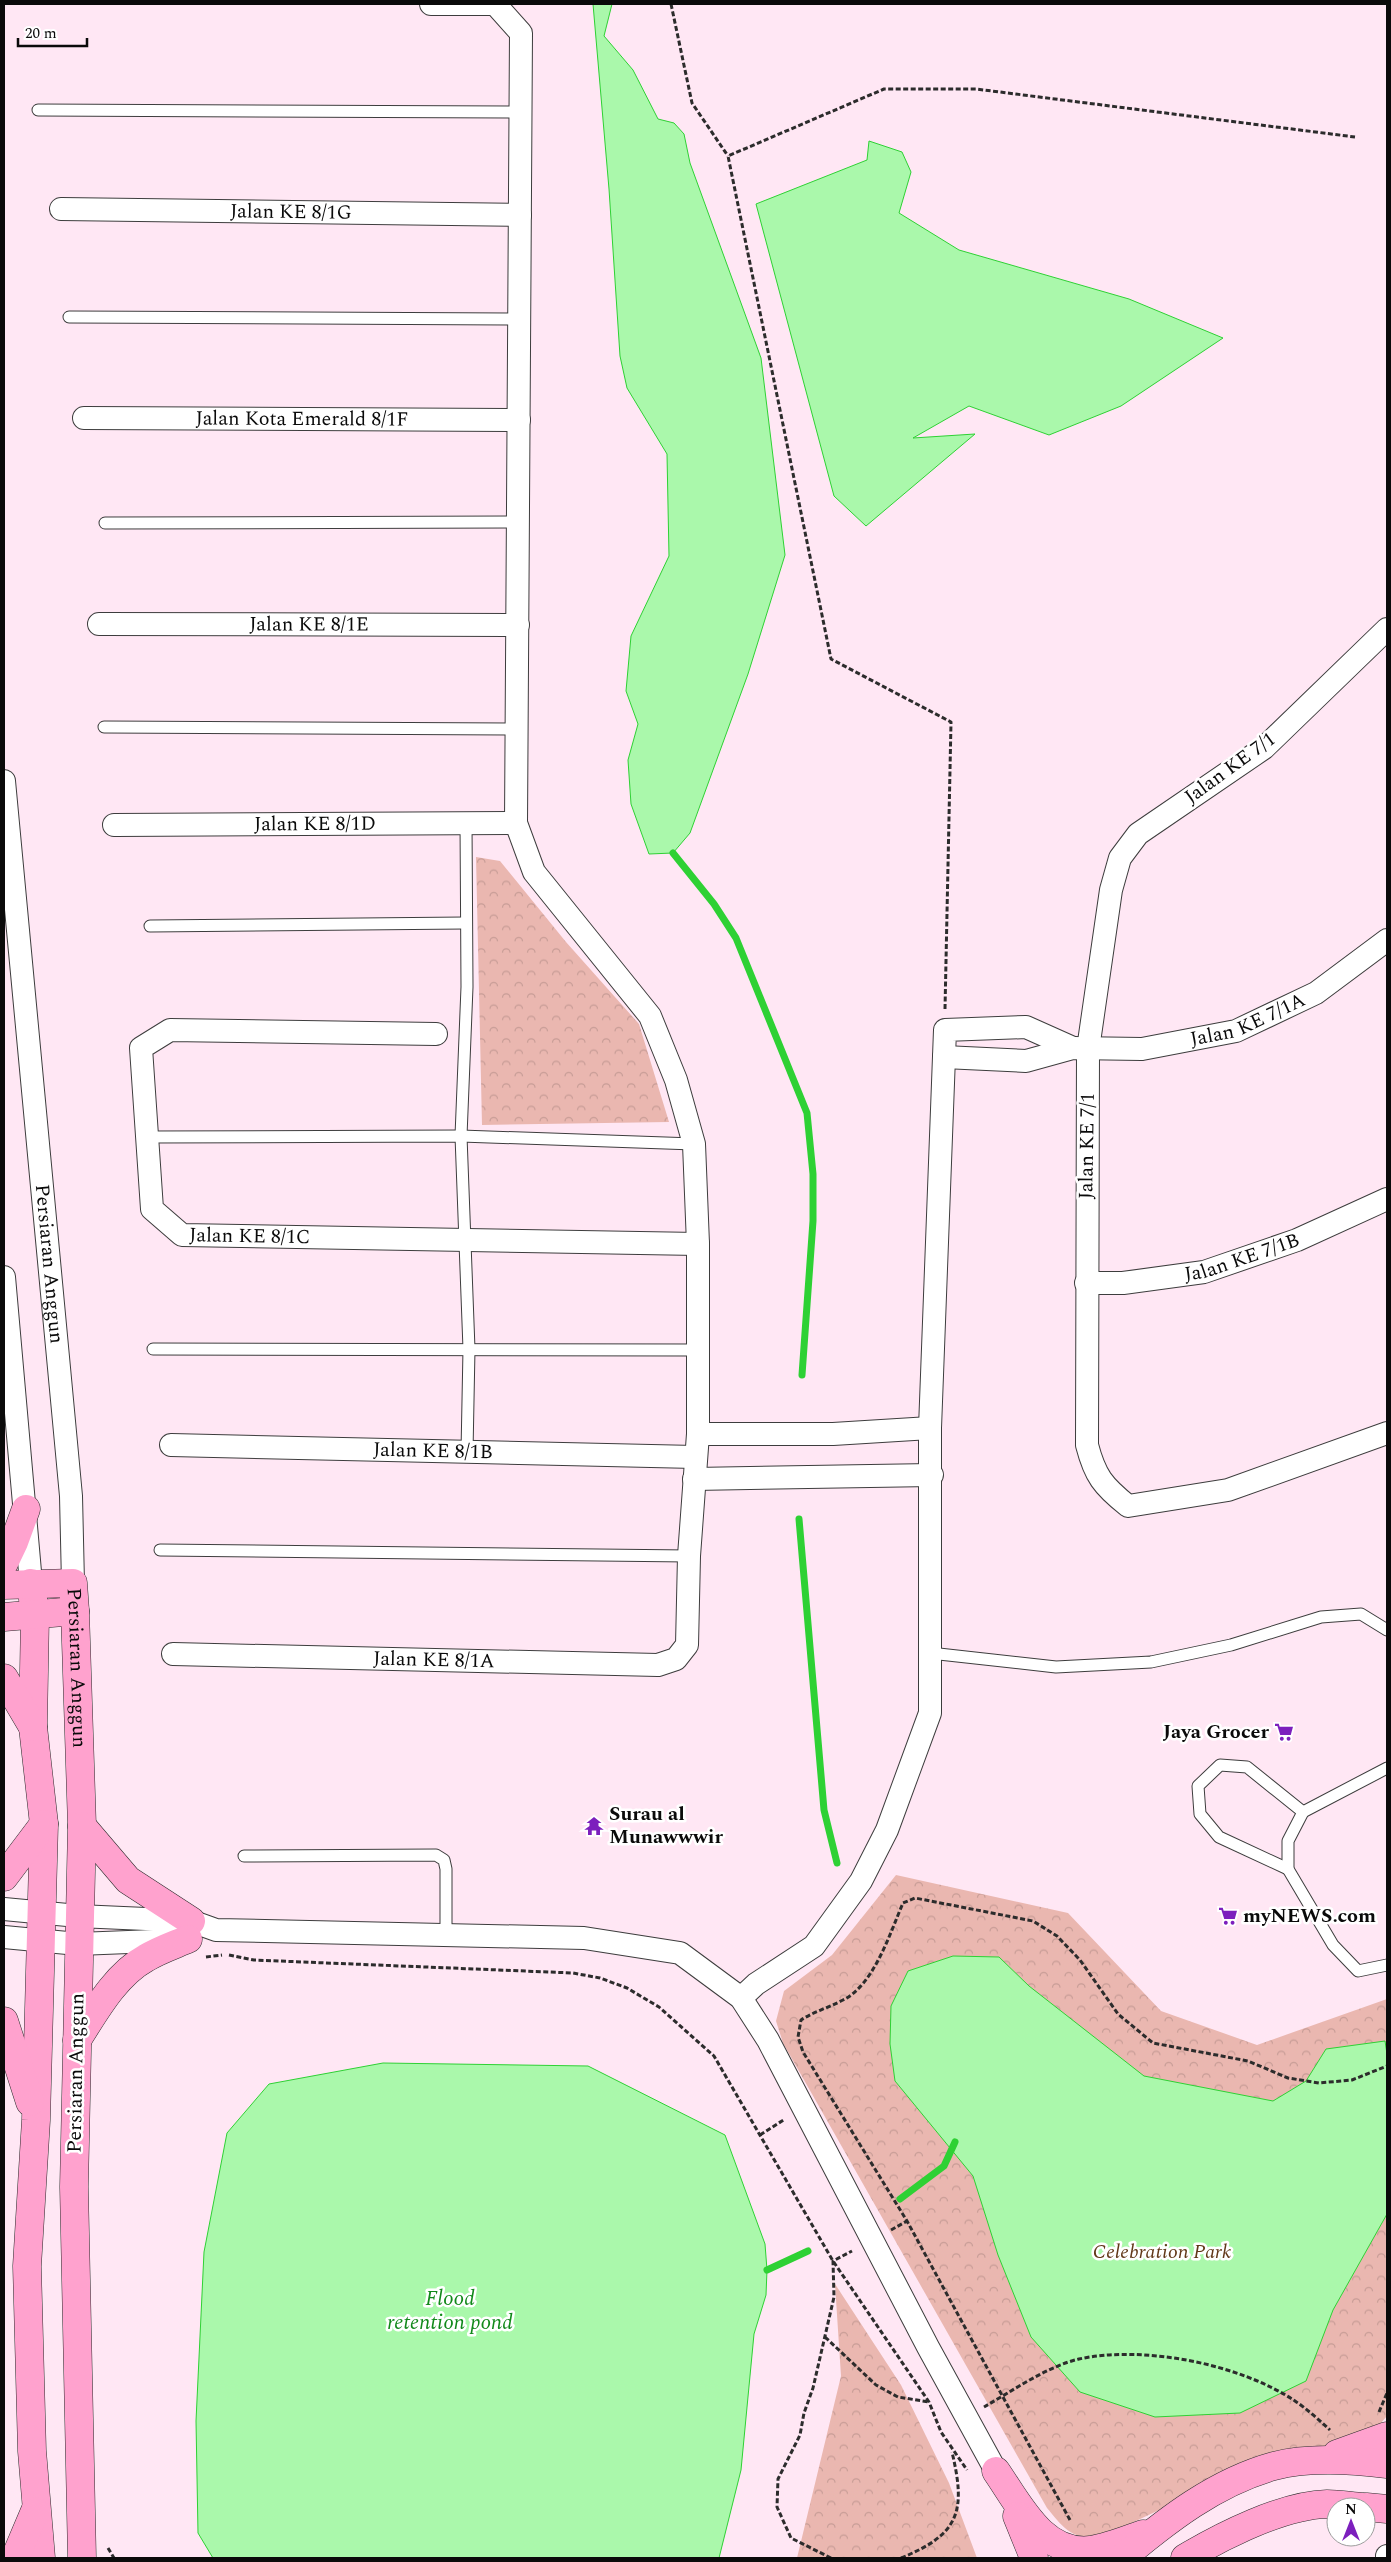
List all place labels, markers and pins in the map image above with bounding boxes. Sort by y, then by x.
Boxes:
place label: Jaya Grocer [1163,1717,1269,1747]
supermarket icon: Jaya Grocer [1273,1721,1295,1743]
place label: Surau al Munawwwir [609,1799,723,1852]
temple icon: Surau al Munawwwir [583,1815,605,1837]
place label: myNEWS.com [1243,1901,1376,1931]
supermarket icon: myNEWS.com [1217,1905,1239,1927]

